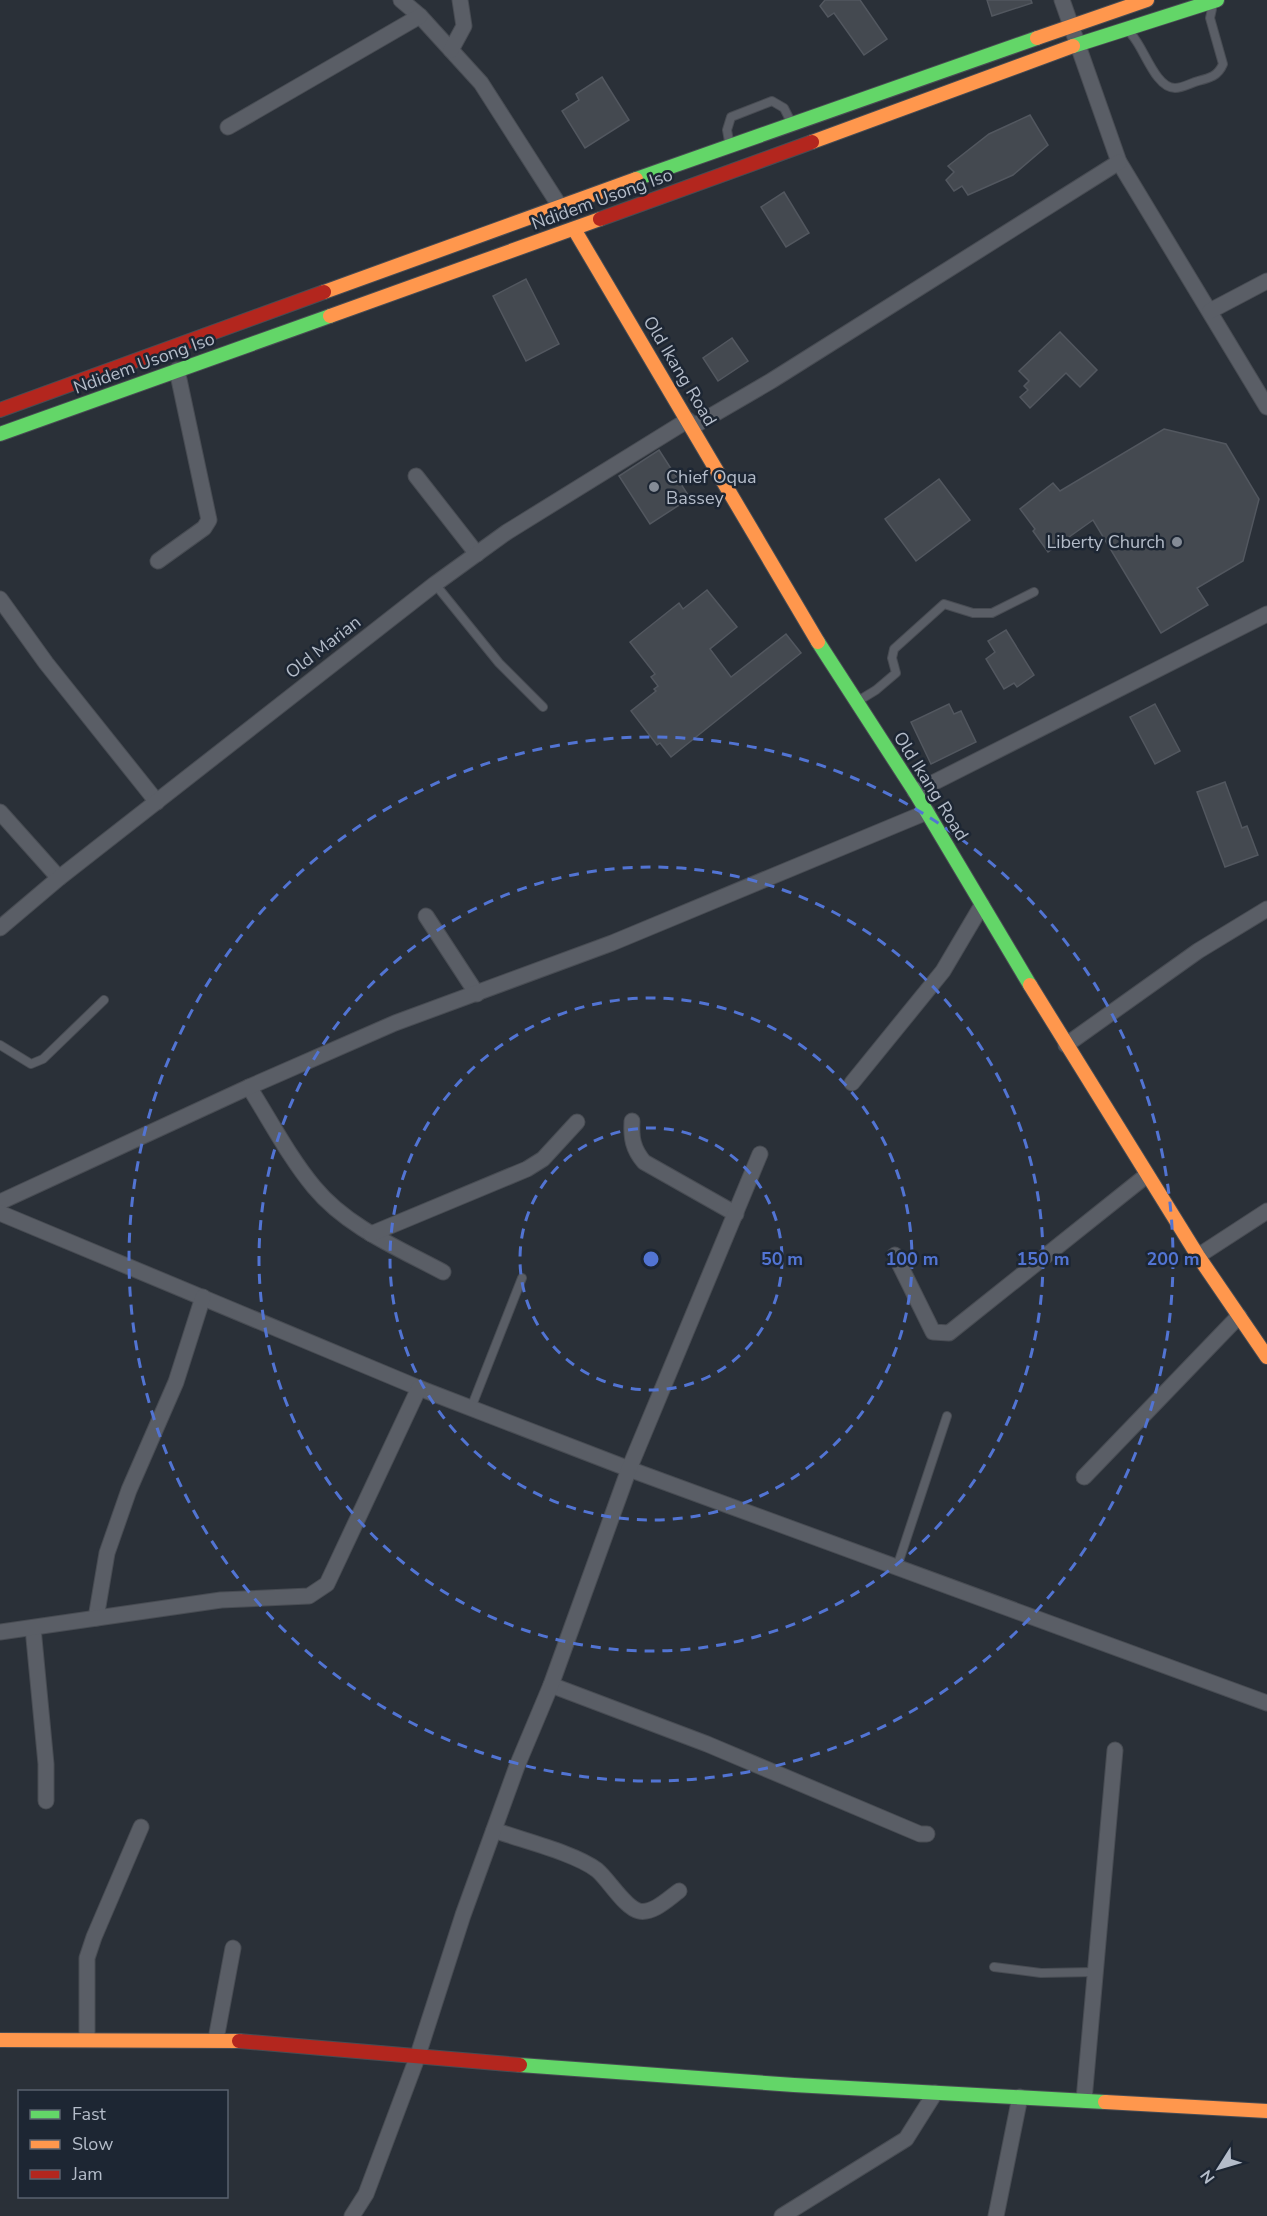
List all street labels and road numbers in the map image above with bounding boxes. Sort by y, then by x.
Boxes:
street label: Ndidem Usong Iso [528,162,676,236]
street label: Old Ikang Road [638,311,722,431]
street label: Ndidem Usong Iso [70,326,218,400]
street label: Old Marian [280,610,366,684]
street label: Old Ikang Road [888,727,974,845]

